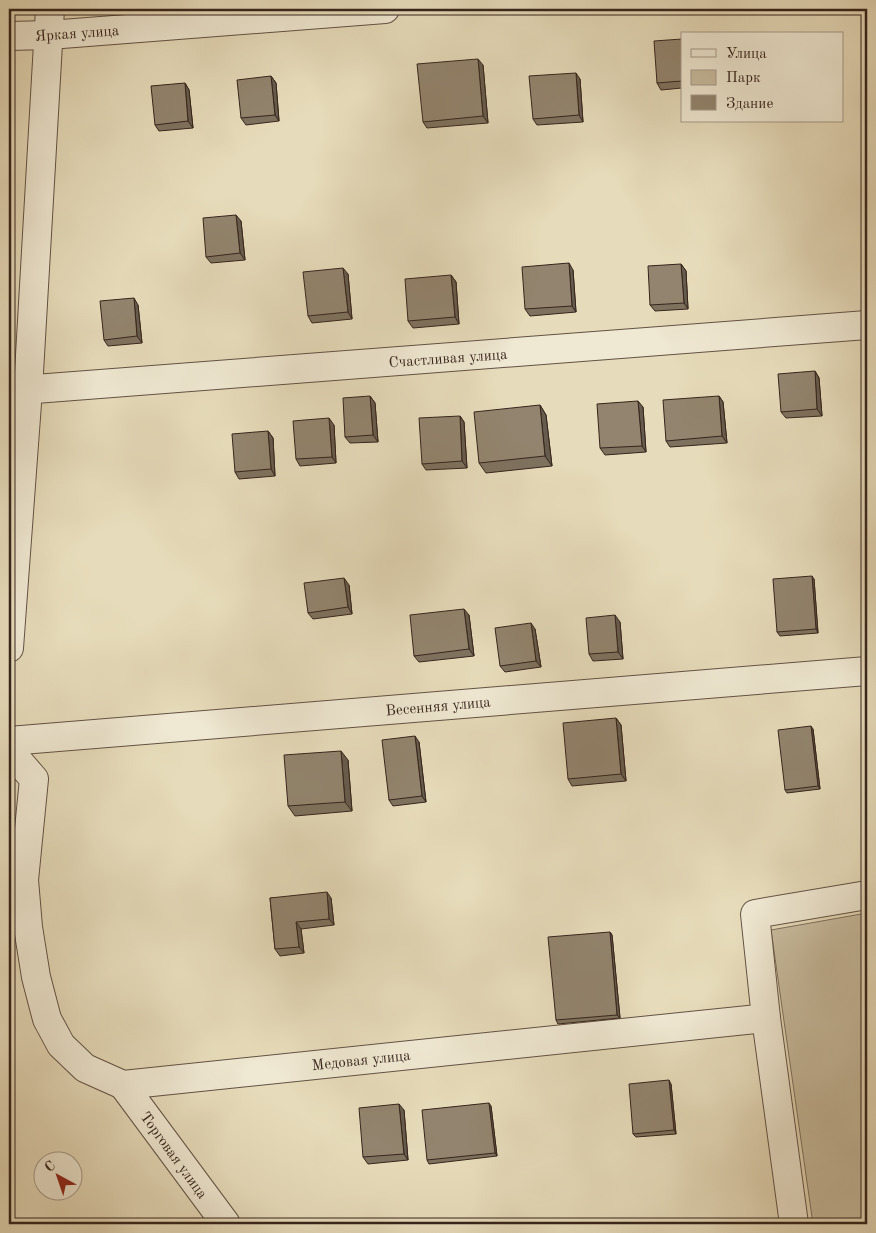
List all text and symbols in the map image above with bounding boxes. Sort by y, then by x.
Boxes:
street label: Яркая улица [35,24,120,45]
legend [681,32,844,122]
text: Улица [726,47,767,62]
text: Парк [726,71,761,86]
text: Здание [726,97,773,112]
street label: Счастливая улица [388,348,509,371]
street label: Весенняя улица [385,695,492,720]
street label: Медовая улица [311,1049,412,1074]
street label: Торговая улица [136,1110,209,1202]
north arrow [32,1150,82,1200]
text: С [42,1158,58,1175]

